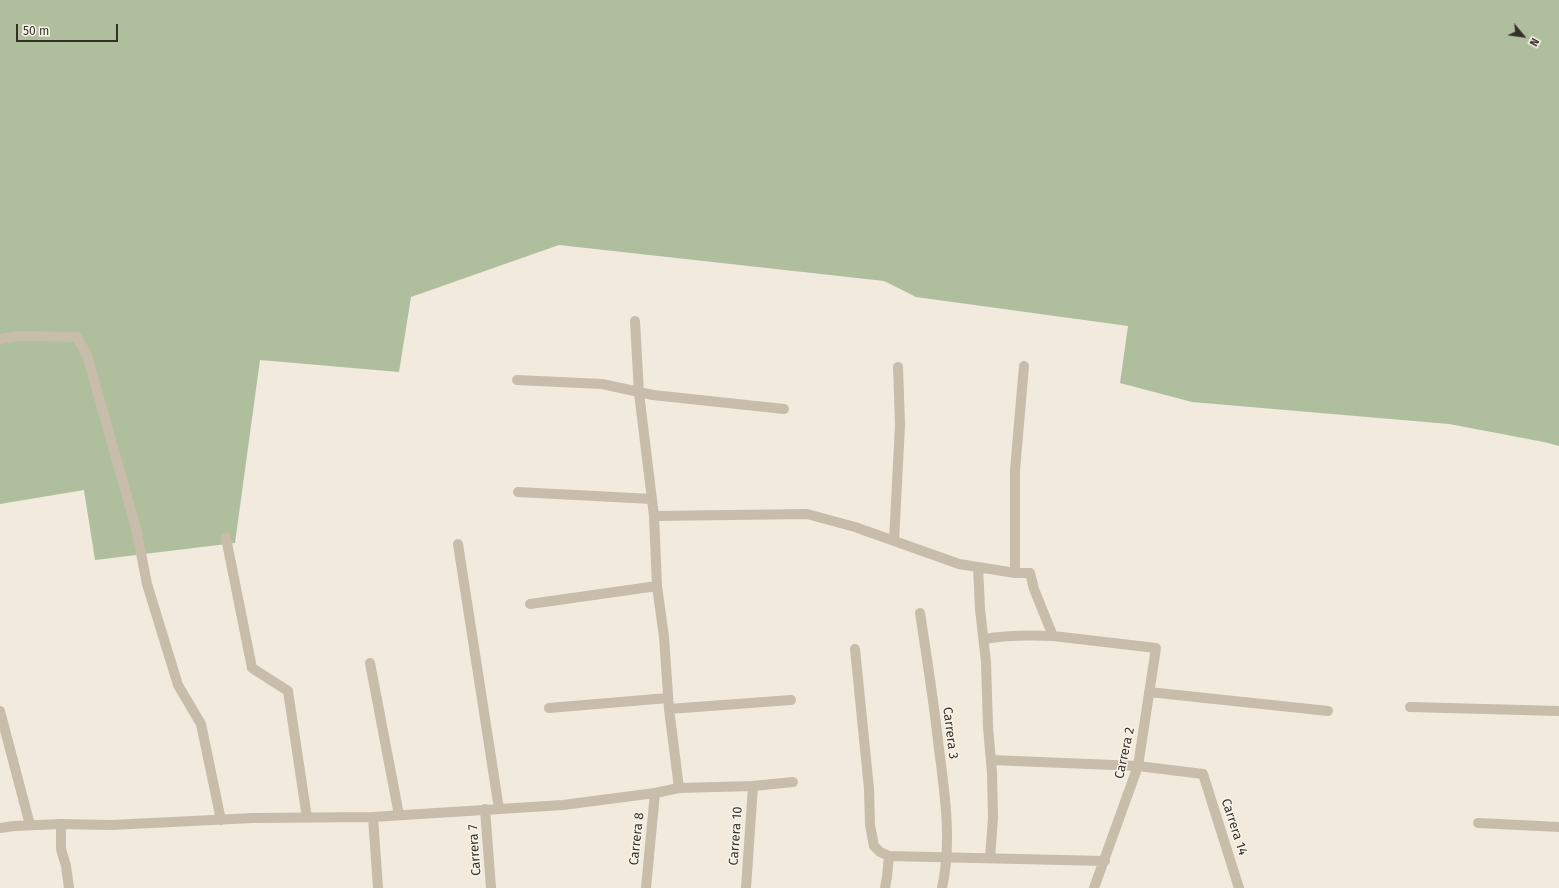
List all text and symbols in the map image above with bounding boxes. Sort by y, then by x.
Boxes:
scale bar [18,16,120,42]
north arrow [1503,16,1543,56]
text: 50 m [23,24,49,38]
text: N [1526,36,1541,48]
street label: Carrera 3 [939,706,961,760]
street label: Carrera 2 [1112,726,1138,780]
street label: Carrera 14 [1218,797,1250,857]
street label: Carrera 10 [726,806,746,866]
street label: Carrera 8 [626,812,648,866]
street label: Carrera 7 [465,824,485,876]

